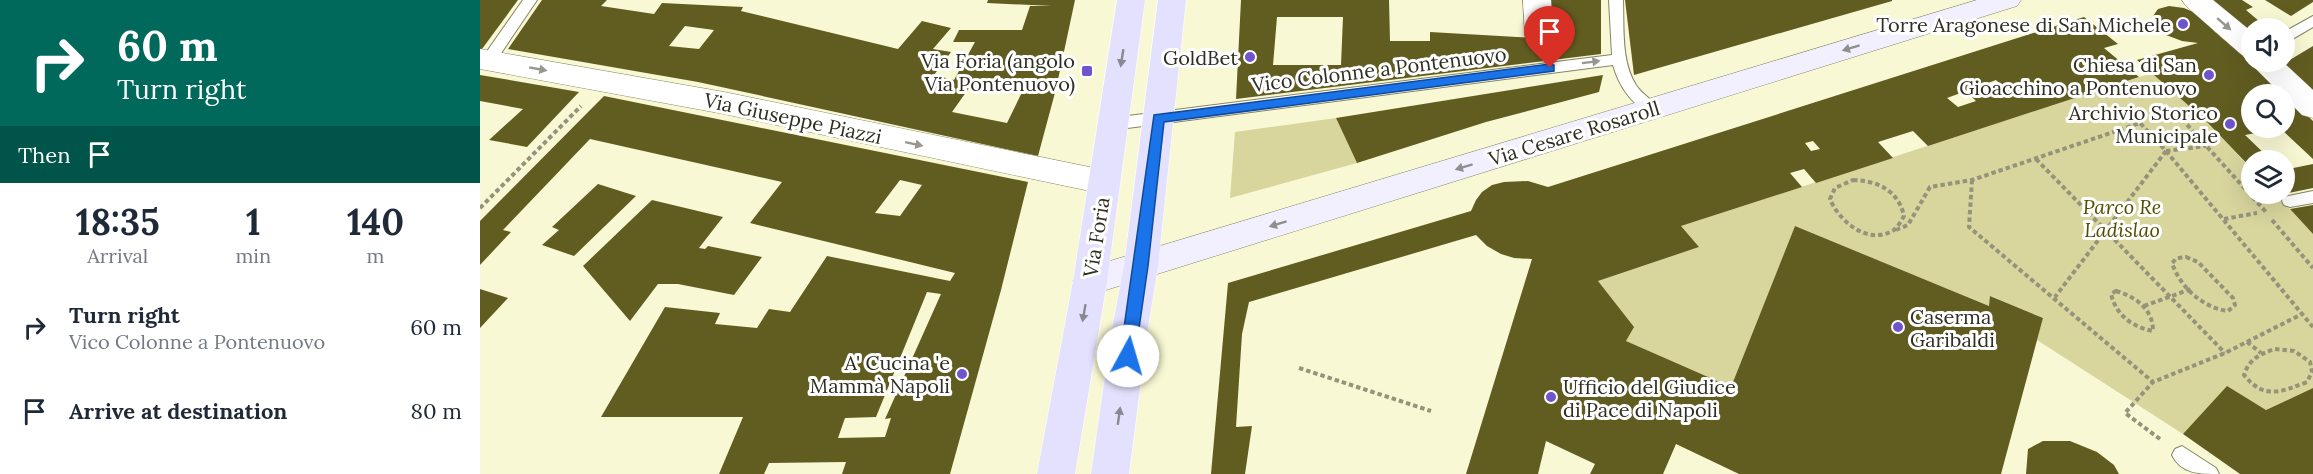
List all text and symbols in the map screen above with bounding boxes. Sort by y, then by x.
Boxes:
pin [1524,6,1575,68]
place label: Torre Aragonese di San Michele [1876,12,2171,37]
icon: arrive [1533,15,1566,48]
marker: Torre Aragonese di San Michele [2176,17,2190,31]
one-way arrow [2216,17,2231,30]
map controls [2241,18,2295,204]
button: sound [2241,18,2295,72]
text: 60 m [117,19,218,73]
icon: right [18,24,96,102]
street label: Vico Colonne a Pontenuovo [1249,41,1508,97]
one-way arrow [1842,44,1860,53]
place label: GoldBet [1163,45,1238,70]
place label: Via Foria (angolo Via Pontenuovo) [920,48,1075,97]
one-way arrow [1117,48,1126,67]
marker: GoldBet [1243,50,1257,64]
place label: Chiesa di San Gioacchino a Pontenuovo [1959,52,2197,100]
one-way arrow [1582,58,1601,67]
marker: Via Foria (angolo Via Pontenuovo) [1080,64,1094,78]
one-way arrow [528,65,547,74]
marker: Chiesa di San Gioacchino a Pontenuovo [2202,68,2216,82]
text: Turn right [117,72,246,106]
button: search [2241,84,2295,138]
street label: Via Giuseppe Piazzi [701,87,884,149]
street label: Via Cesare Rosaroll [1484,95,1663,171]
place label: Archivio Storico Municipale [2068,100,2218,148]
marker: Archivio Storico Municipale [2223,117,2237,131]
icon: arrive [83,138,116,171]
one-way arrow [905,140,924,149]
text: Then [18,141,71,169]
button: layers [2241,150,2295,204]
one-way arrow [1455,163,1473,172]
park label: Parco Re Ladislao [2083,194,2161,242]
street label: Via Foria [1077,195,1115,280]
text: 18:35 [76,199,160,245]
text: 1 [246,199,261,245]
text: 140 [347,199,404,245]
one-way arrow [1269,220,1287,229]
text: Arrival [87,243,148,268]
text: min [235,243,271,268]
text: m [367,243,384,268]
text: Turn right [69,301,180,329]
one-way arrow [1079,304,1088,323]
place label: Caserma Garibaldi [1910,304,1995,352]
icon: right [18,311,51,344]
text: 60 m [410,313,462,341]
marker: Caserma Garibaldi [1891,320,1905,334]
position arrow [1096,324,1160,388]
text: Vico Colonne a Pontenuovo [69,329,325,354]
place label: A' Cucina 'e Mammà Napoli [810,350,950,398]
marker: A' Cucina 'e Mammà Napoli [955,367,969,381]
place label: Ufficio del Giudice di Pace di Napoli [1563,374,1736,422]
marker: Ufficio del Giudice di Pace di Napoli [1544,390,1558,404]
icon: arrive [18,395,51,428]
text: Arrive at destination [69,397,287,425]
text: 80 m [411,397,462,425]
one-way arrow [1114,407,1123,426]

